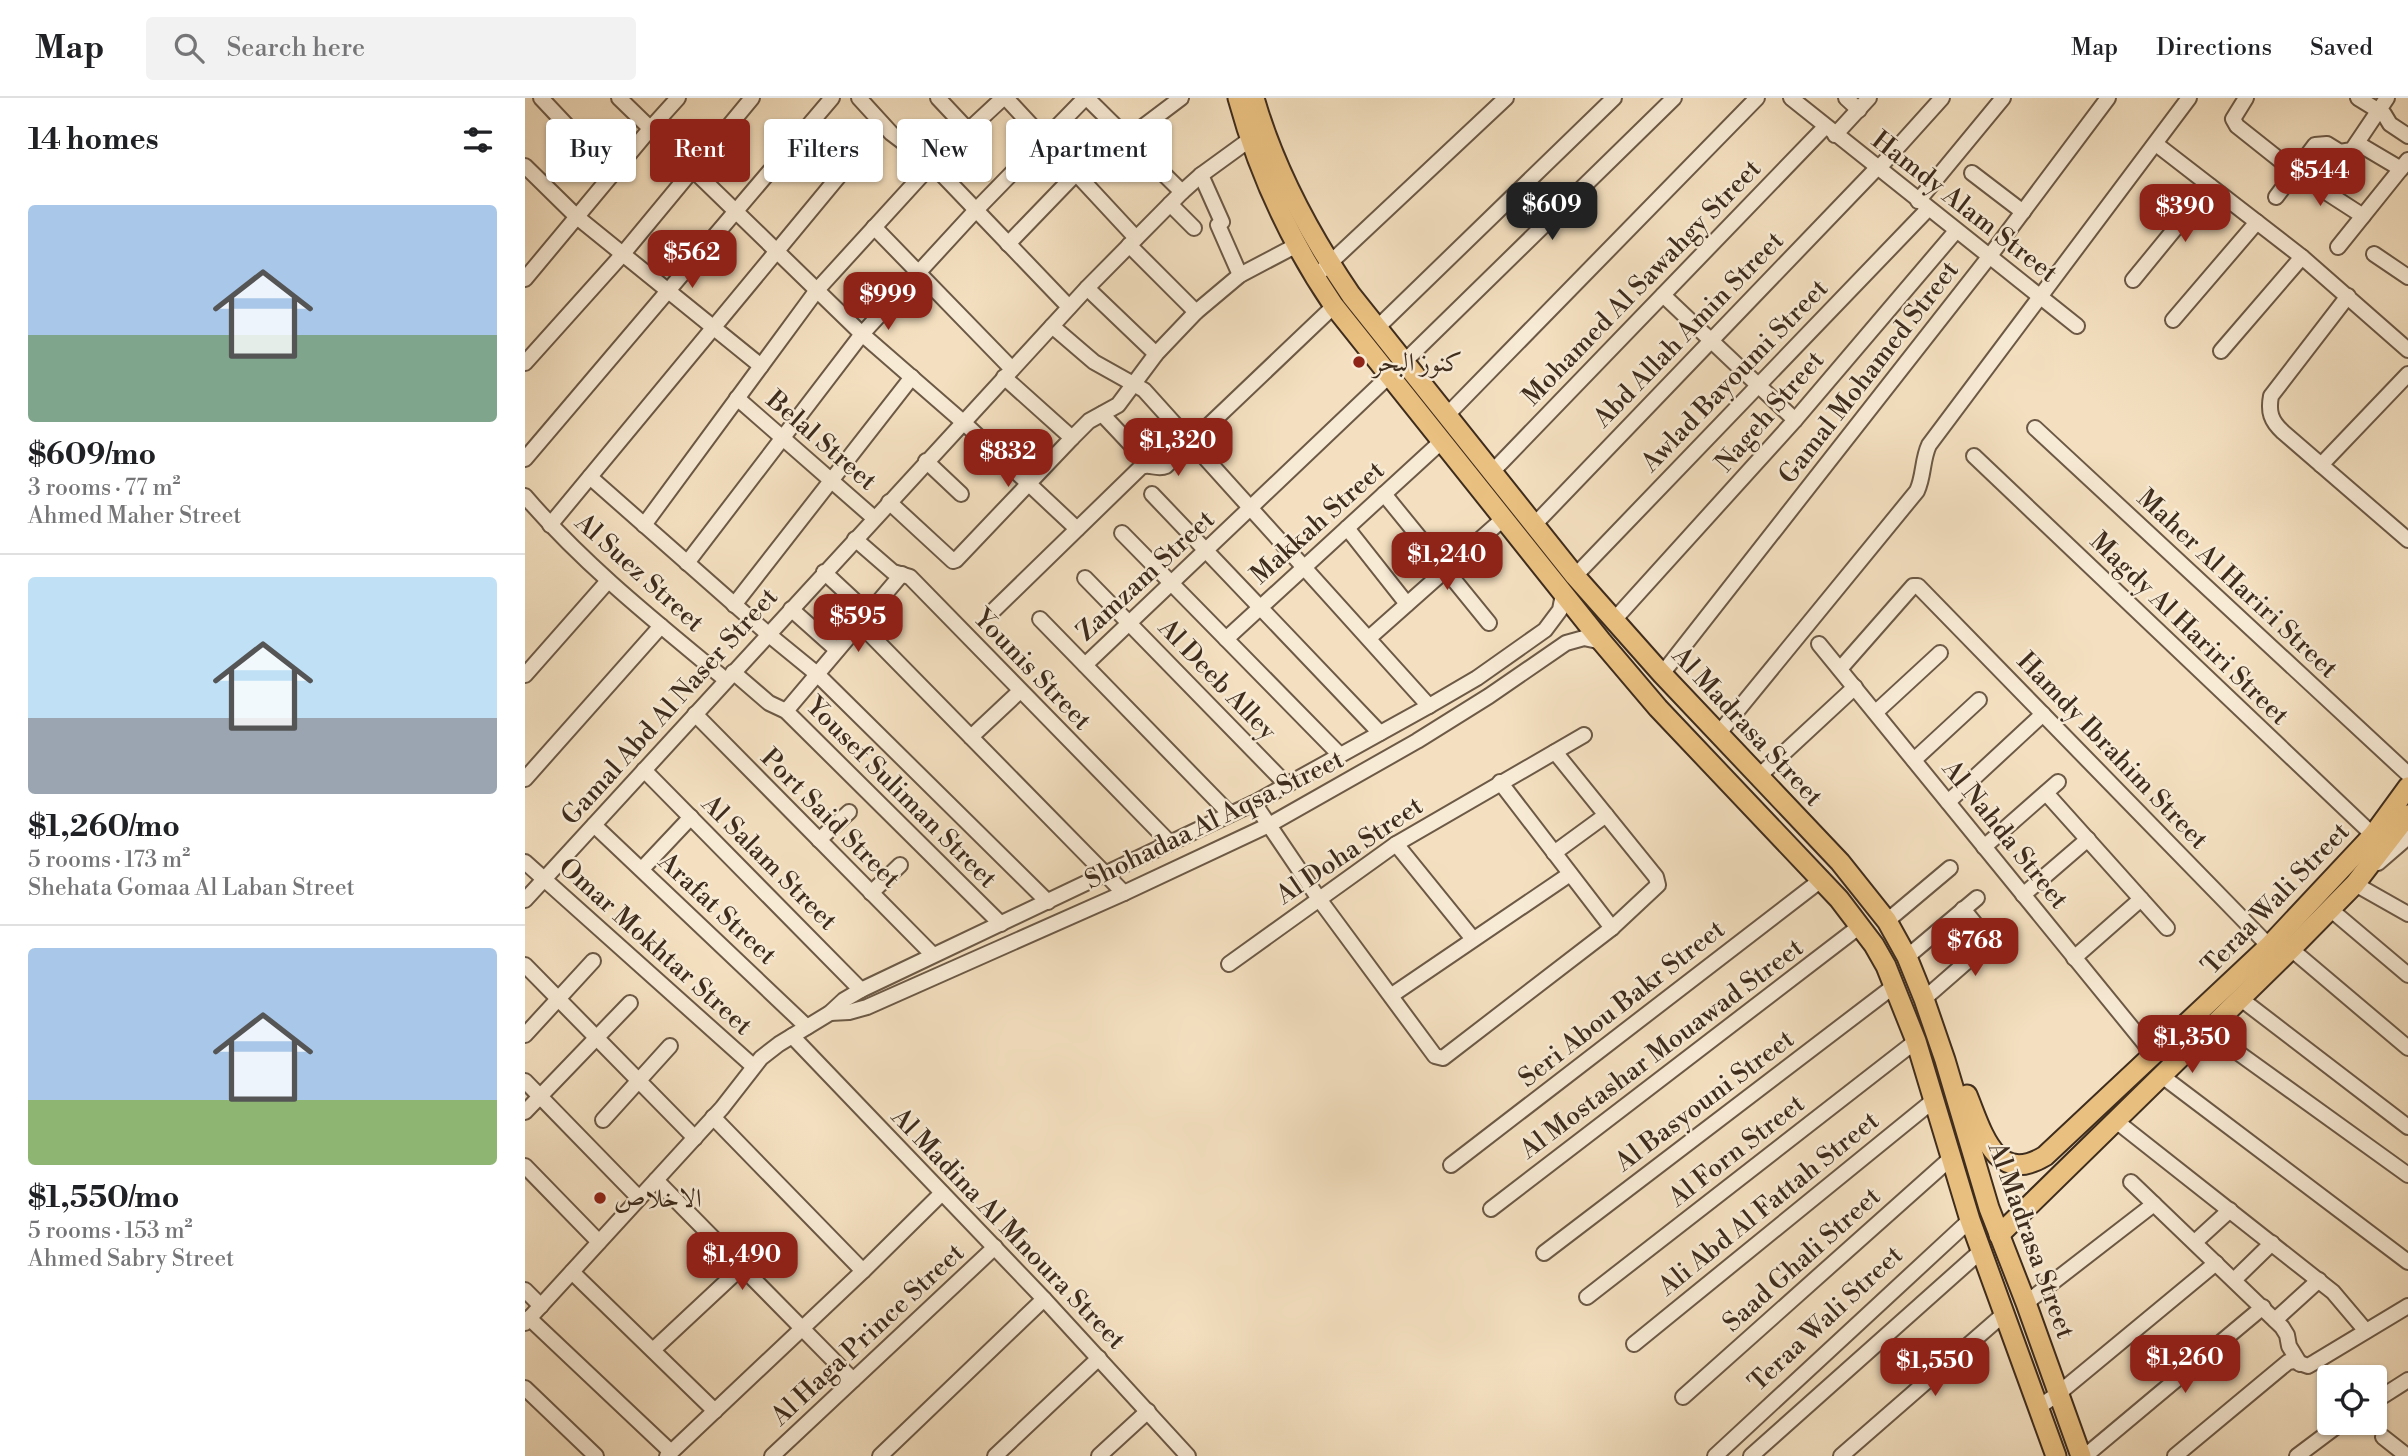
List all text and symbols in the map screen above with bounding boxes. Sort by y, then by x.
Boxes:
search box [146,17,636,80]
text: Map [35,28,104,69]
icon: search [170,29,208,67]
text: Search here [226,32,365,64]
text: Map [2071,33,2118,63]
text: Directions [2156,33,2272,63]
text: Saved [2310,33,2373,63]
chip: Buy [546,119,636,182]
chip: Rent [650,119,750,182]
chip: Filters [764,119,883,182]
chip: New [897,119,992,182]
chip: Apartment [1006,119,1172,182]
text: 14 homes [28,121,159,159]
icon: filters [459,121,497,159]
street label: Hamdy Alam Street [1865,124,2064,289]
pin: $544 [2279,148,2361,208]
street label: Mohamed Al Sawahgy Street [1516,153,1768,412]
text: $544 [2290,157,2350,185]
pin: $609 [1511,183,1593,242]
pin: $390 [2144,184,2226,244]
text: $609 [1522,191,1582,219]
text: $390 [2156,193,2214,221]
street label: Abd Allah Amin Street [1586,225,1791,435]
pin: $562 [651,230,733,290]
text: $562 [664,239,720,267]
icon: home [200,251,326,377]
street label: Gamal Mohamed Street [1772,255,1966,491]
pin: $999 [847,272,929,332]
street label: Awlad Bayoumi Street [1634,273,1835,479]
text: $999 [859,281,917,309]
street label: Nageh Street [1709,345,1831,479]
place label: كنوز البحر [1370,347,1463,379]
marker: كنوز البحر [1351,354,1367,370]
street label: Belal Street [759,383,883,497]
pin: $1,320 [1121,418,1235,478]
text: $1,320 [1139,427,1217,455]
pin: $832 [967,430,1049,489]
text: $609/mo [28,436,156,474]
text: $832 [980,438,1036,466]
street label: Makkah Street [1244,454,1391,591]
text: 3 rooms · 77 m² [28,474,181,502]
street label: Maher Al Hariri Street [2130,482,2344,685]
text: Ahmed Maher Street [28,502,242,530]
street label: Zamzam Street [1070,504,1221,648]
street label: Al Suez Street [568,506,710,639]
street label: Magdy Al Hariri Street [2083,525,2295,732]
pin: $1,240 [1390,532,1504,592]
text: $1,240 [1408,541,1486,569]
street label: Gamal Abd Al Naser Street [555,581,785,832]
pin: $595 [817,594,899,654]
street label: Younis Street [965,601,1098,737]
text: $595 [830,603,886,631]
street label: Al Deeb Alley [1151,612,1283,747]
icon: home [200,623,326,749]
street label: Al Madrasa Street [1664,639,1829,813]
street label: Hamdy Ibrahim Street [2010,645,2215,856]
street label: Yousef Suliman Street [798,689,1004,895]
street label: Port Said Street [754,742,907,895]
street label: Shohadaa Al Aqsa Street [1080,743,1349,897]
street label: Al Nahda Street [1935,753,2075,916]
street label: Al Salam Street [694,788,844,937]
street label: Al Doha Street [1269,790,1429,912]
text: $1,260/mo [28,808,180,846]
street label: Teraa Wali Street [2195,816,2356,981]
street label: Arafat Street [651,845,783,972]
text: 5 rooms · 173 m² [28,846,190,874]
street label: Omar Mokhtar Street [552,851,759,1042]
text: Shehata Gomaa Al Laban Street [28,874,355,902]
street label: Seri Abou Bakr Street [1512,913,1731,1094]
pin: $768 [1934,918,2016,978]
text: $768 [1947,927,2003,955]
street label: Al Mostashar Mouawad Street [1513,932,1810,1167]
icon: home [200,994,326,1120]
pin: $1,350 [2135,1016,2249,1075]
street label: Al Basyouni Street [1608,1023,1800,1179]
text: $1,350 [2154,1024,2230,1052]
street label: Al Forn Street [1661,1088,1811,1214]
street label: Al Madina Al Mnoura Street [884,1101,1132,1356]
street label: Ali Abd Al Fattah Street [1651,1105,1885,1303]
street label: Al Madrasa Street [1980,1137,2081,1343]
text: $1,550/mo [28,1179,180,1217]
street label: Saad Ghali Street [1716,1180,1887,1339]
place label: الاخلاص [614,1183,702,1215]
marker: الاخلاص [592,1190,608,1206]
text: 5 rooms · 153 m² [28,1217,193,1245]
pin: $1,490 [685,1232,799,1292]
street label: Al Haga Prince Street [764,1237,971,1433]
street label: Teraa Wali Street [1742,1239,1909,1398]
text: $1,490 [703,1241,781,1269]
text: Ahmed Sabry Street [28,1245,234,1273]
pin: $1,260 [2128,1336,2242,1395]
pin: $1,550 [1878,1338,1992,1398]
text: $1,260 [2146,1344,2224,1372]
text: $1,550 [1896,1347,1974,1375]
map controls [2317,1365,2387,1435]
button: locate [2317,1365,2387,1435]

